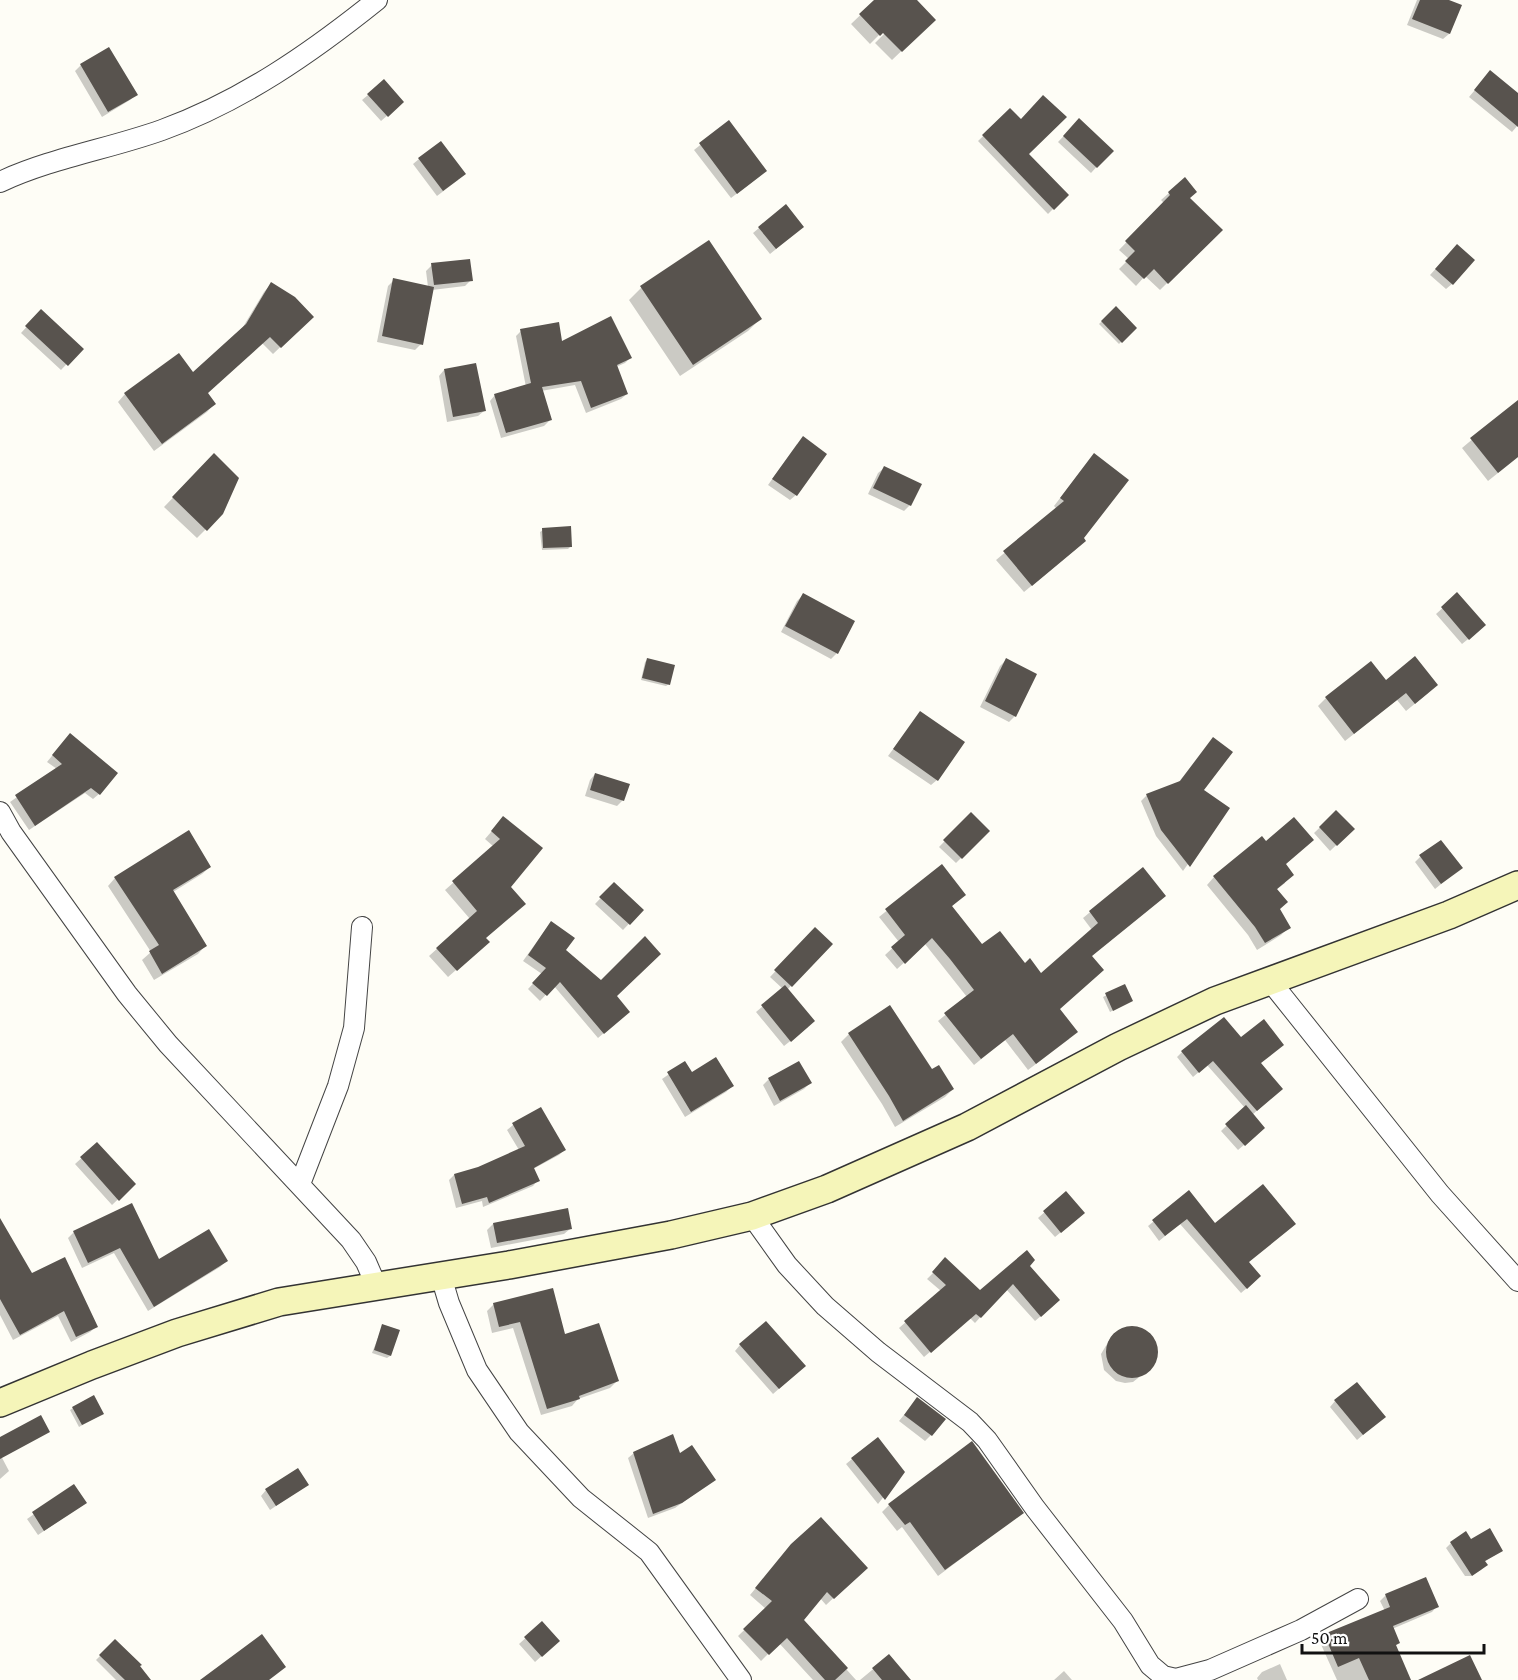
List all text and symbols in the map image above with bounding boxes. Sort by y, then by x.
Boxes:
scale bar [1302,1617,1484,1655]
text: 50 m [1311,1628,1348,1648]

